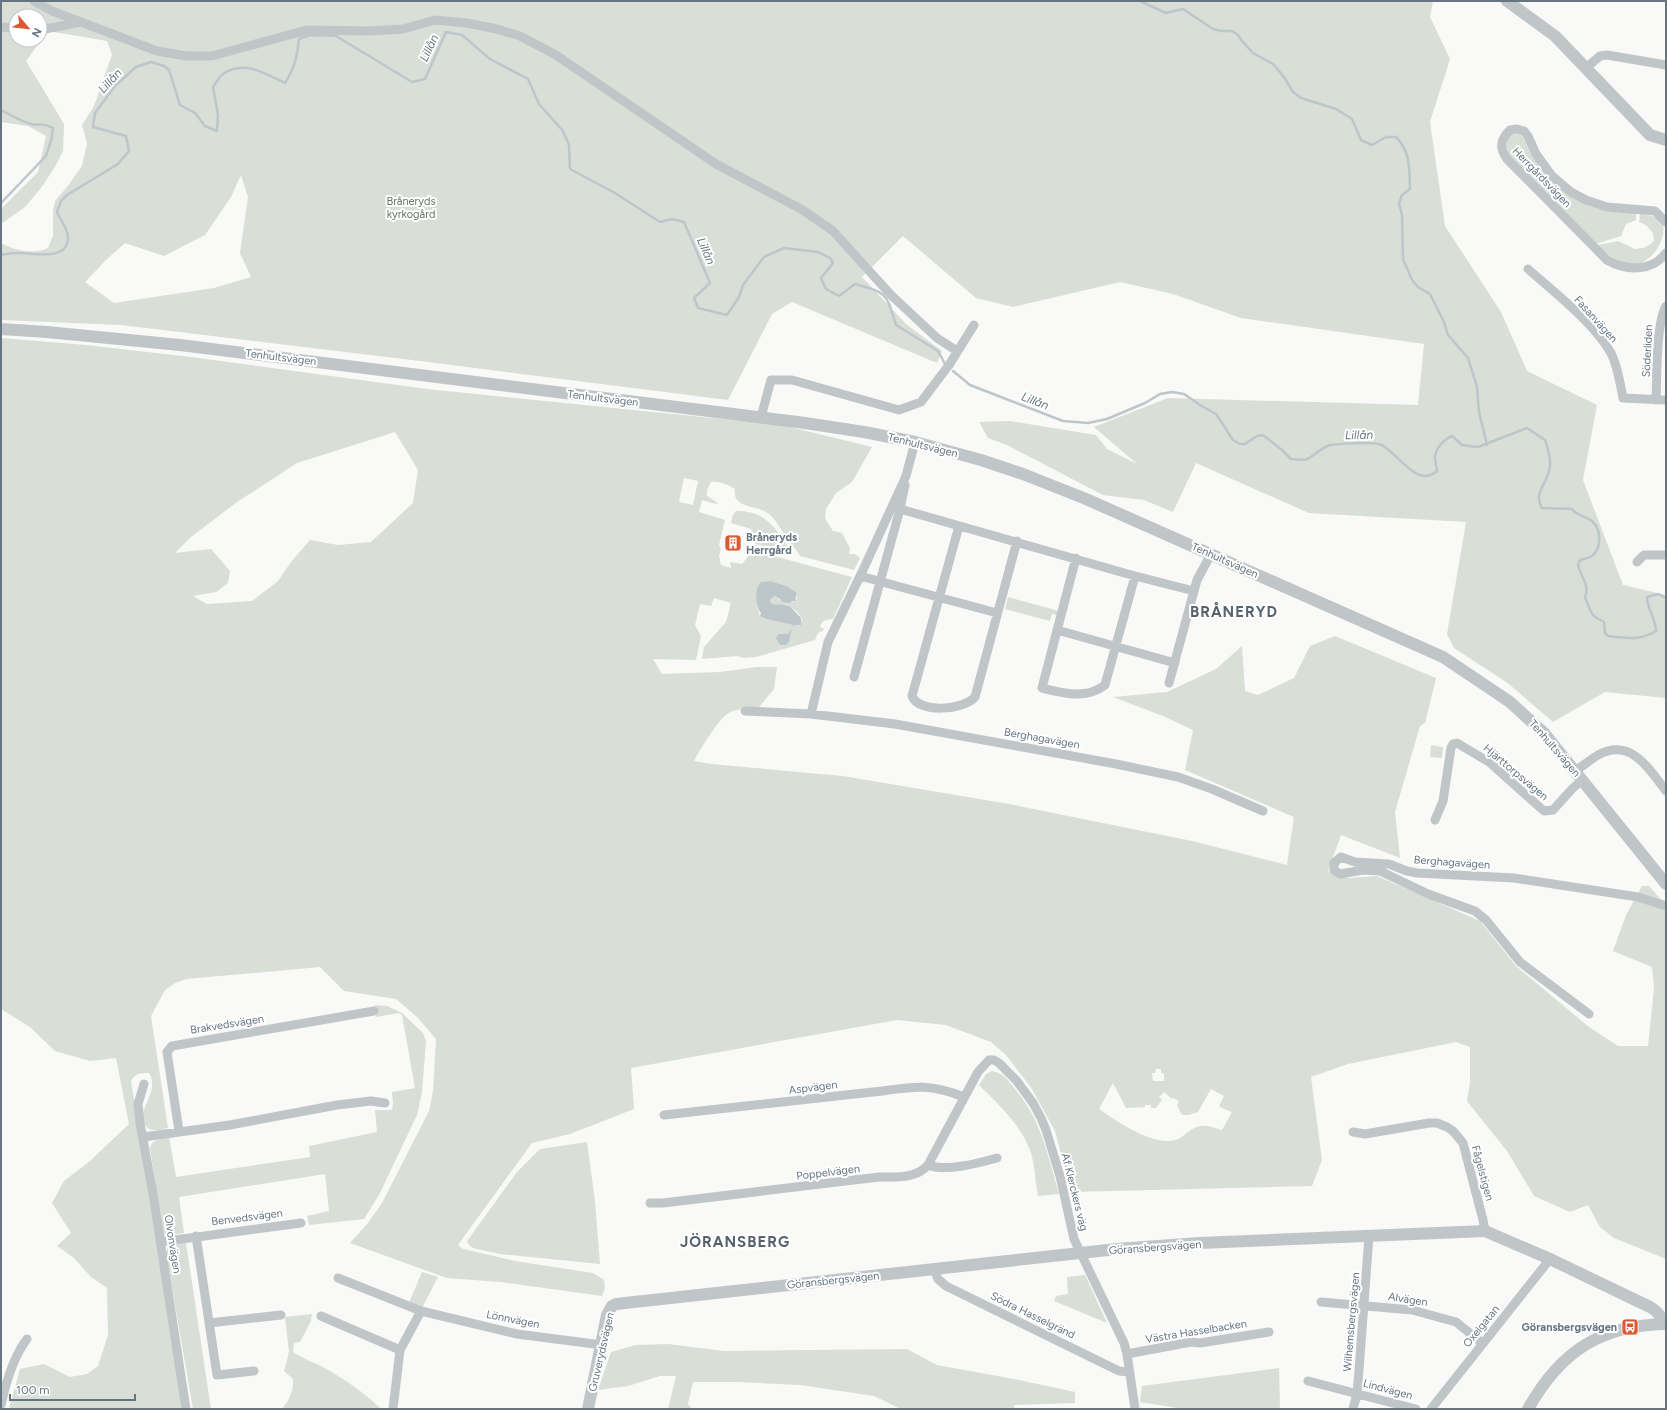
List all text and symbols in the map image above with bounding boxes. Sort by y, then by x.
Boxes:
north arrow [8,8,48,48]
text: N [29,26,44,39]
water label: Lillån [417,32,441,64]
water label: Lillån [95,66,125,96]
street label: Herrgårdsvägen [1510,144,1574,210]
park label: Bråneryds kyrkogård [386,195,436,221]
water label: Lillån [694,235,718,267]
street label: Fasanvägen [1571,293,1620,345]
street label: Söderliden [1640,324,1655,378]
street label: Tenhultsvägen [245,347,317,368]
street label: Tenhultsvägen [567,388,639,409]
water label: Lillån [1019,389,1051,413]
water label: Lillån [1345,428,1373,442]
street label: Tenhultsvägen [887,431,959,460]
place label: Bråneryds Herrgård [746,531,797,557]
building icon: Bråneryds Herrgård [723,533,743,553]
street label: Tenhultsvägen [1190,540,1260,581]
district label: BRÅNERYD [1190,602,1278,621]
street label: Tenhultsvägen [1526,717,1583,780]
street label: Berghagavägen [1003,725,1081,752]
street label: Hjärttorpsvägen [1481,742,1551,803]
street label: Berghagavägen [1413,853,1491,872]
street label: Brakvedsvägen [189,1012,265,1037]
street label: Aspvägen [788,1078,838,1097]
street label: Fågelstigen [1469,1144,1496,1202]
street label: Af Klerckers väg [1059,1152,1090,1232]
street label: Poppelvägen [796,1162,861,1183]
street label: Benvedsvägen [211,1207,284,1228]
street label: Olvonvägen [161,1214,184,1274]
district label: JÖRANSBERG [680,1232,790,1251]
street label: Göransbergsvägen [1108,1238,1202,1257]
street label: Göransbergsvägen [786,1269,880,1292]
street label: Wilhemsbergsvägen [1341,1272,1362,1372]
street label: Södra Hasselgränd [988,1289,1077,1342]
street label: Alvägen [1387,1290,1429,1309]
street label: Oxelgatan [1461,1303,1502,1350]
street label: Lönnvägen [485,1308,541,1331]
street label: Gruverydsvägen [586,1311,617,1393]
street label: Västra Hasselbacken [1144,1317,1248,1346]
bus stop icon: Göransbergsvägen [1620,1317,1640,1337]
place label: Göransbergsvägen [1522,1321,1617,1334]
scale bar [10,1376,135,1402]
street label: Lindvägen [1362,1377,1414,1402]
text: 100 m [16,1383,50,1397]

